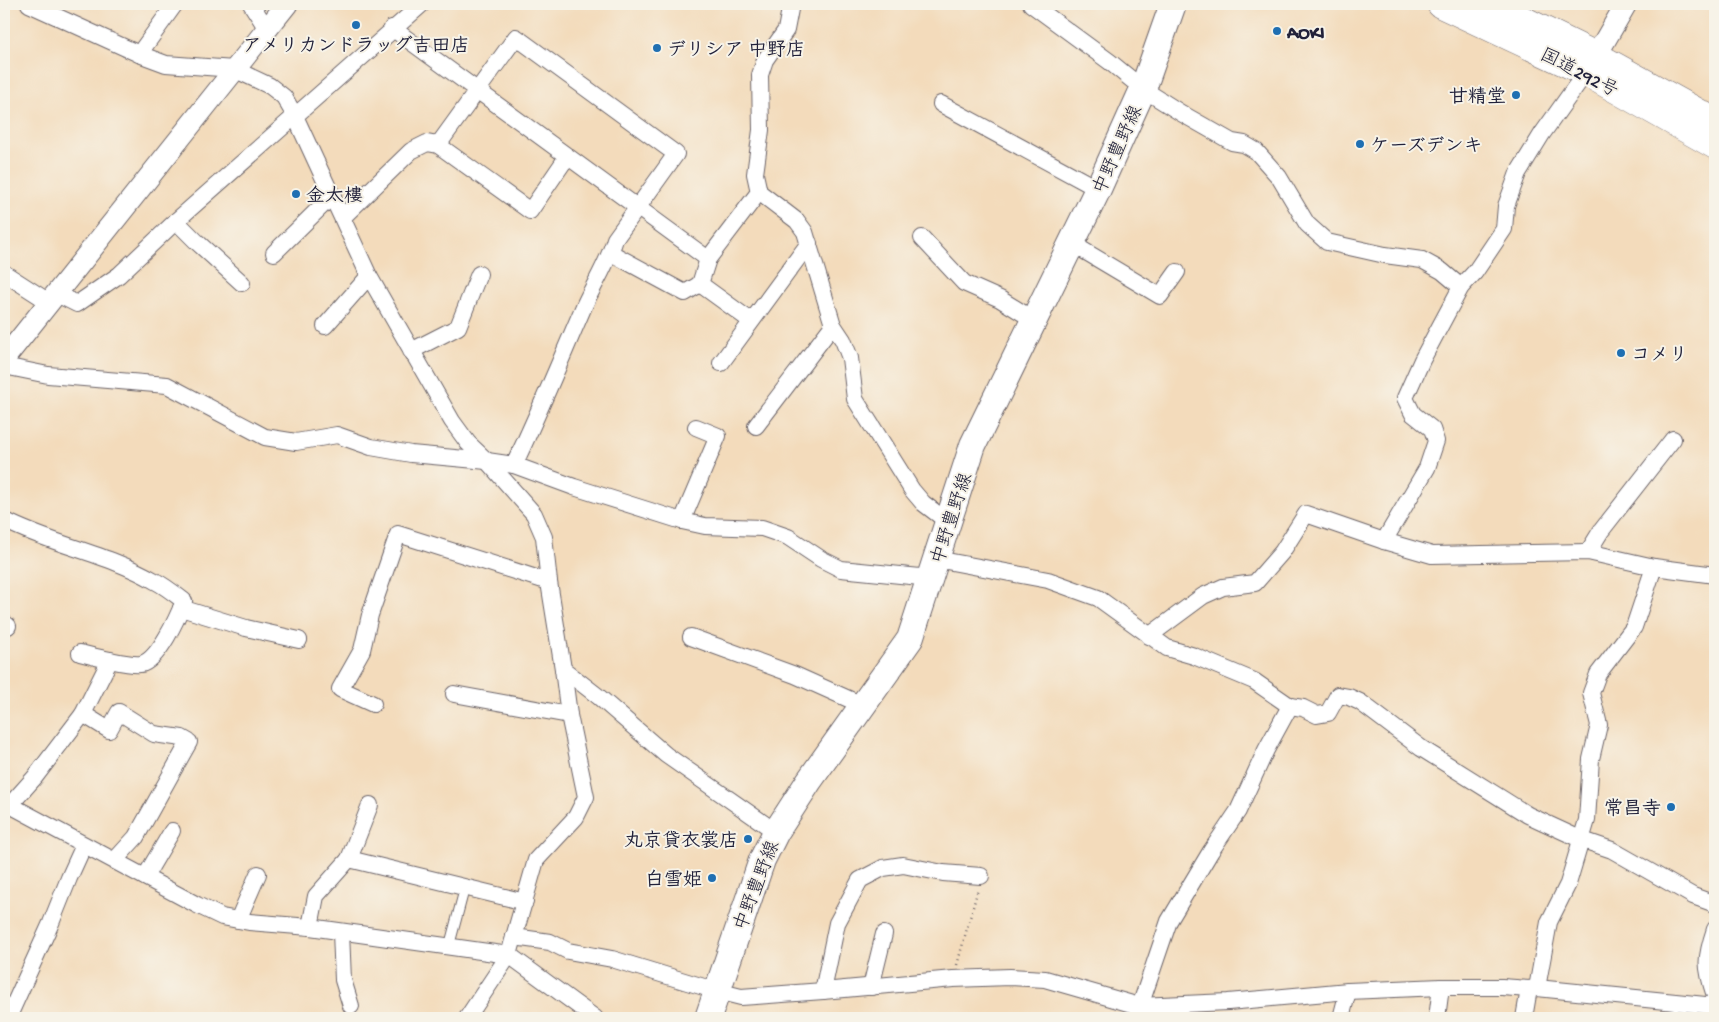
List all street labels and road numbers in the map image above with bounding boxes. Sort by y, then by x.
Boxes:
street label: 国道292号 [1535,44,1622,104]
street label: 中野豊野線 [1088,102,1149,199]
street label: 中野豊野線 [927,470,979,568]
street label: 中野豊野線 [730,837,786,935]

